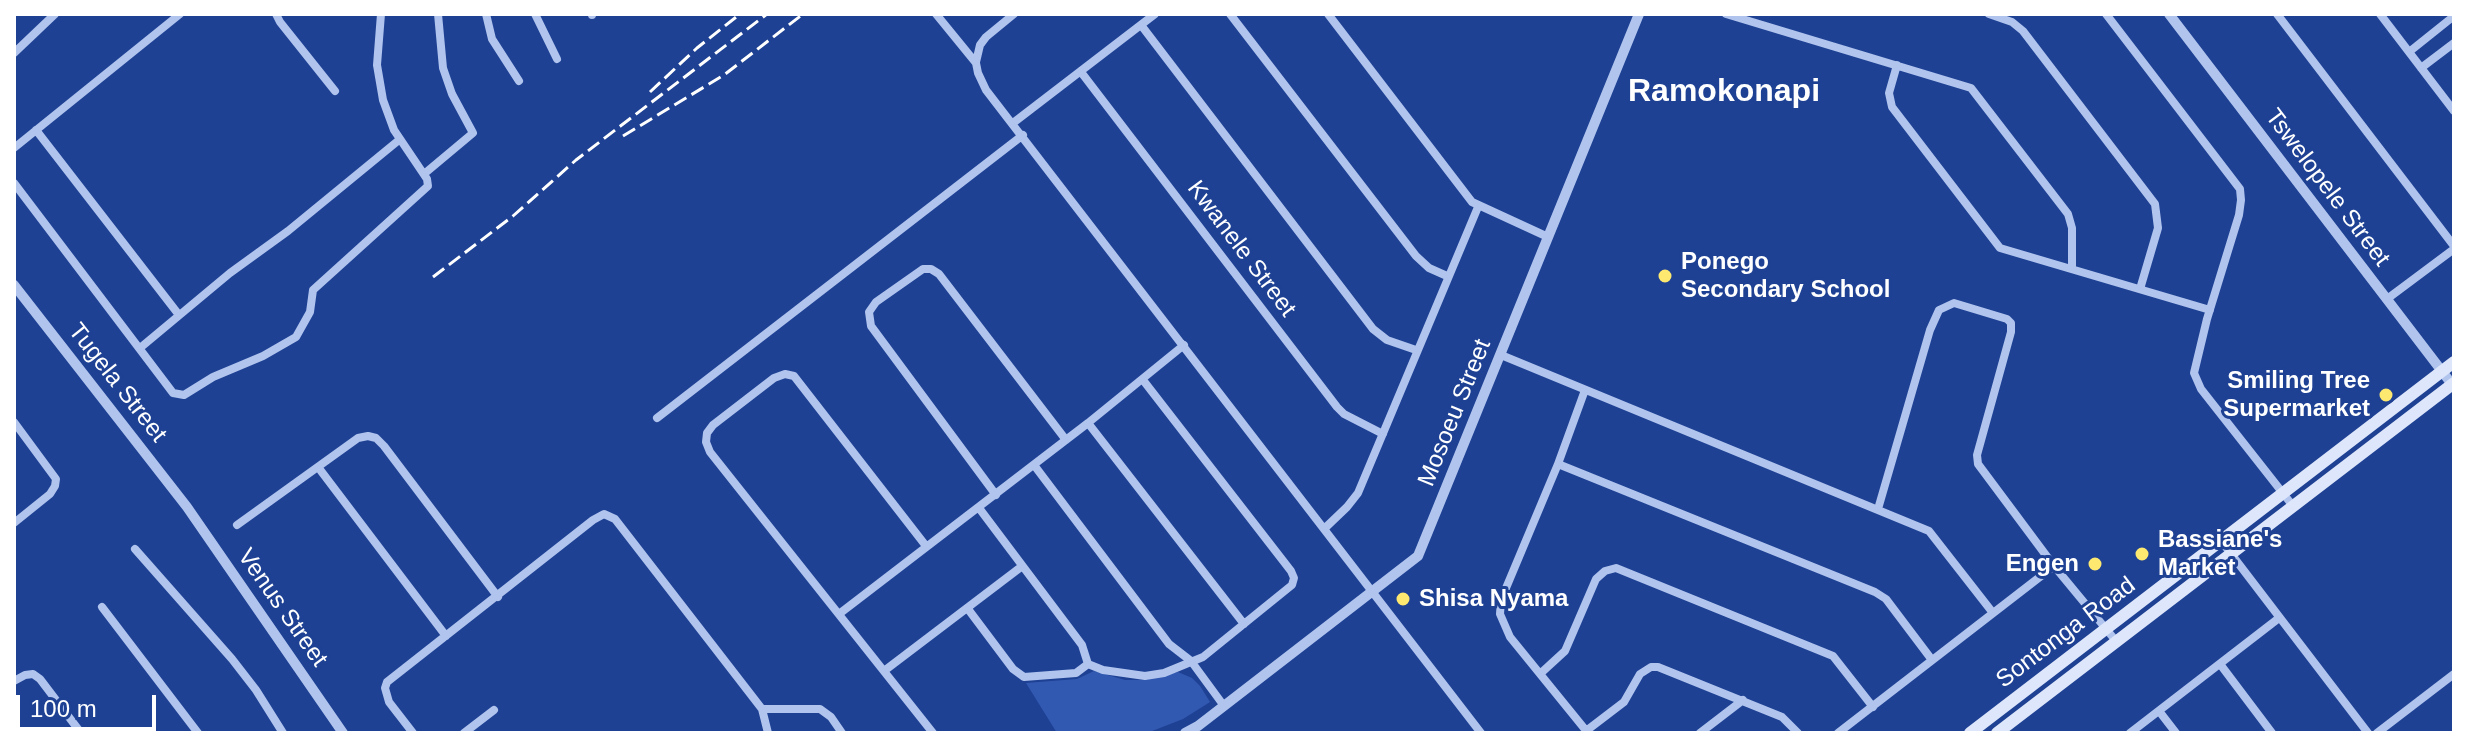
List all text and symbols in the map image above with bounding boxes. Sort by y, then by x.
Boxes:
district label: Ramokonapi [1628,73,1820,111]
street label: Tswelopele Street [2258,104,2396,272]
street label: Kwanele Street [1181,175,1301,323]
place label: Ponego Secondary School [1681,248,1890,304]
marker: Ponego Secondary School [1656,267,1674,285]
street label: Tugela Street [62,318,172,448]
street label: Mosoeu Street [1412,335,1498,491]
place label: Smiling Tree Supermarket [2223,367,2370,423]
marker: Smiling Tree Supermarket [2377,386,2395,404]
place label: Bassiane's Market [2158,526,2282,582]
street label: Venus Street [231,543,333,673]
marker: Bassiane's Market [2133,545,2151,563]
place label: Engen [2006,550,2079,578]
marker: Engen [2086,555,2104,573]
street label: Sontonga Road [1991,571,2141,695]
place label: Shisa Nyama [1419,585,1568,613]
marker: Shisa Nyama [1394,590,1412,608]
scale bar [20,679,160,729]
text: 100 m [30,695,97,722]

